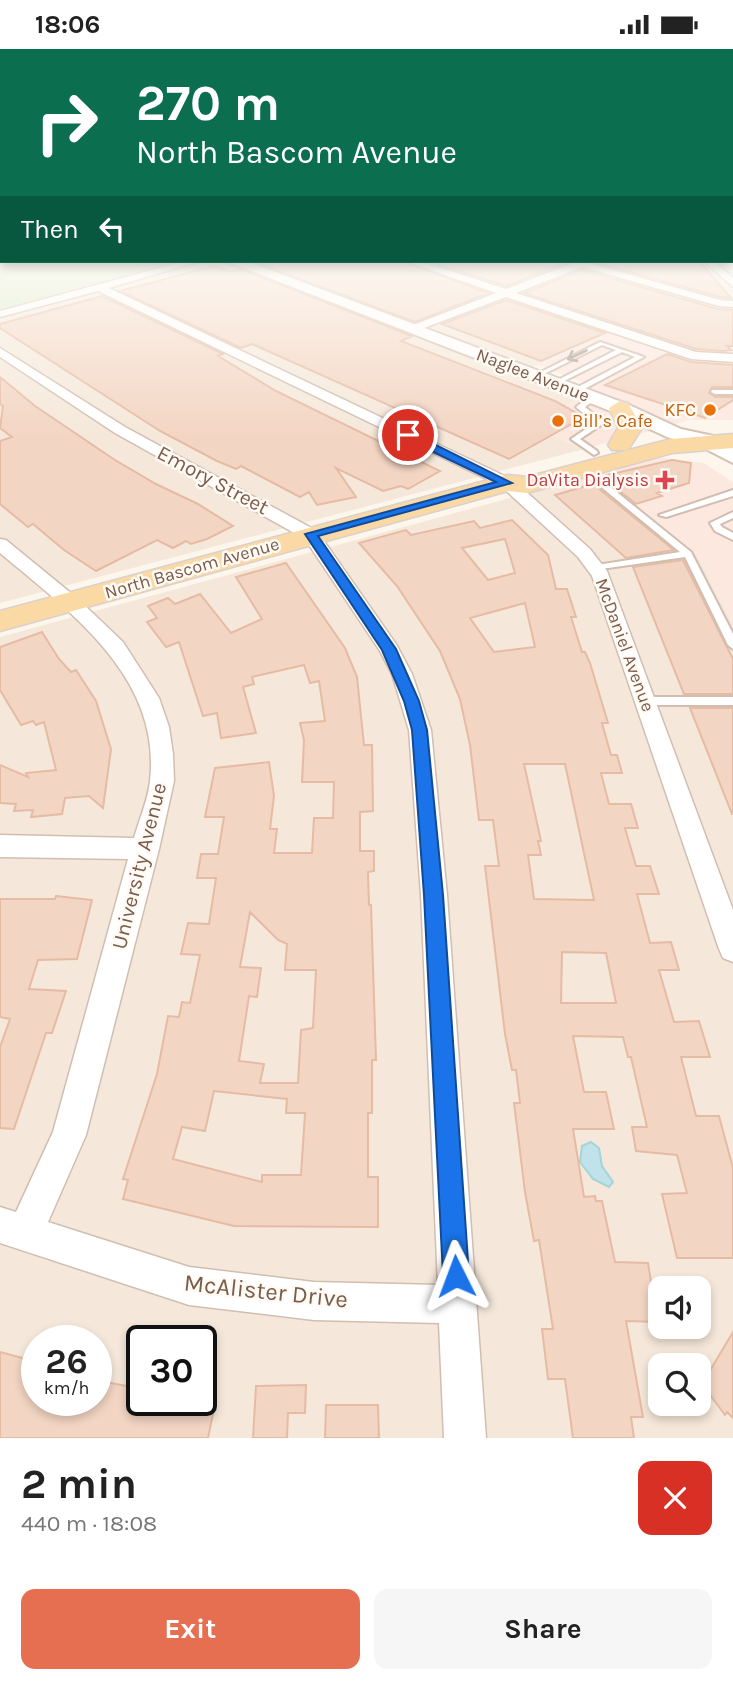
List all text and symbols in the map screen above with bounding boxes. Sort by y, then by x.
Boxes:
text: 18:06 [35,9,100,40]
text: 270 m [136,75,280,132]
icon: right [21,77,112,168]
text: North Bascom Avenue [136,134,457,171]
icon: left [93,210,131,248]
text: Then [21,214,79,245]
street label: Naglee Avenue [473,343,593,407]
one-way arrow [567,349,588,363]
place label: KFC [665,399,696,421]
marker: KFC [702,402,718,418]
pin [378,405,438,465]
place label: Bill’s Cafe [572,410,653,432]
marker: Bill’s Cafe [550,413,566,429]
icon: arrive [389,416,427,454]
street label: Emory Street [153,441,273,519]
place label: DaVita Dialysis [527,469,649,491]
marker: DaVita Dialysis [655,470,675,490]
street label: North Bascom Avenue [102,533,282,603]
street label: McDaniel Avenue [591,575,659,715]
street label: University Avenue [107,780,171,952]
position arrow [419,1239,493,1313]
street label: McAlister Drive [183,1268,349,1314]
map controls [648,1276,711,1416]
button: sound [648,1276,711,1339]
speed limit sign: 30 [126,1325,217,1416]
text: 26 [45,1341,88,1382]
button: search [648,1353,711,1416]
text: km/h [44,1377,89,1399]
text: 2 min [21,1459,137,1509]
button: close [638,1461,712,1535]
text: 440 m · 18:08 [21,1510,157,1537]
button: Exit [21,1589,360,1669]
button: Share [374,1589,712,1669]

